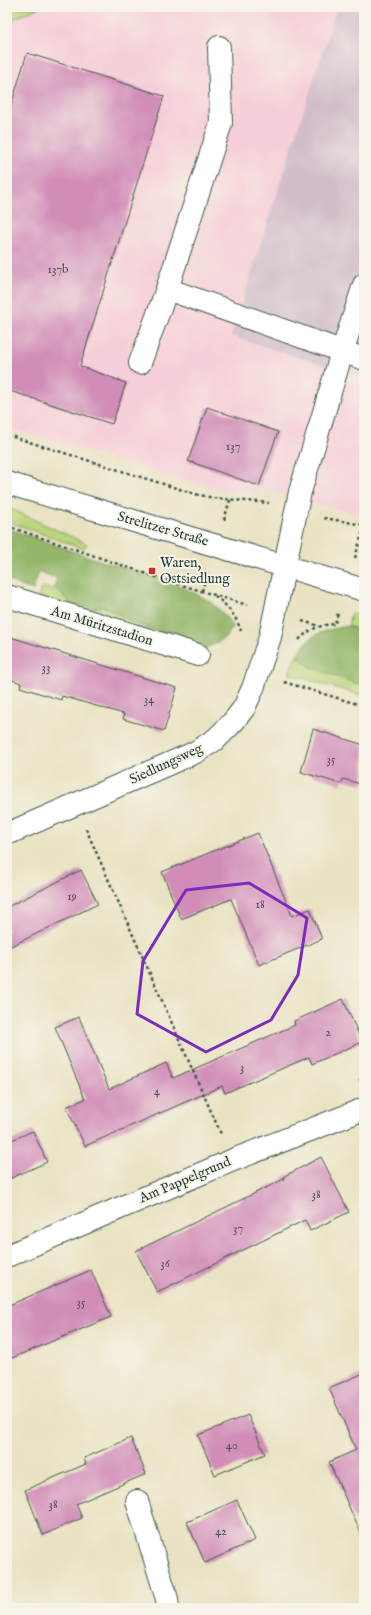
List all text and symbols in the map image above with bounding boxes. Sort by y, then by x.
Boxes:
house number: 137b [48,262,68,277]
house number: 137 [226,439,240,454]
street label: Strelitzer Straße [115,507,211,551]
place label: Waren, Ostsiedlung [160,554,230,588]
marker: Waren, Ostsiedlung [147,566,157,576]
street label: Am Müritzstadion [48,602,156,650]
house number: 33 [42,660,50,675]
house number: 34 [144,692,154,707]
street label: Siedlungsweg [126,739,206,789]
house number: 35 [327,752,336,767]
house number: 19 [67,889,77,904]
house number: 18 [255,897,265,912]
house number: 2 [325,1025,331,1040]
house number: 3 [240,1060,244,1075]
house number: 4 [154,1084,160,1099]
street label: Am Pappelgrund [136,1152,234,1208]
house number: 38 [311,1187,321,1202]
house number: 37 [233,1221,243,1236]
house number: 36 [160,1256,171,1271]
house number: 35 [77,1295,86,1310]
house number: 40 [226,1438,238,1453]
house number: 38 [48,1497,58,1512]
house number: 42 [215,1524,227,1539]

